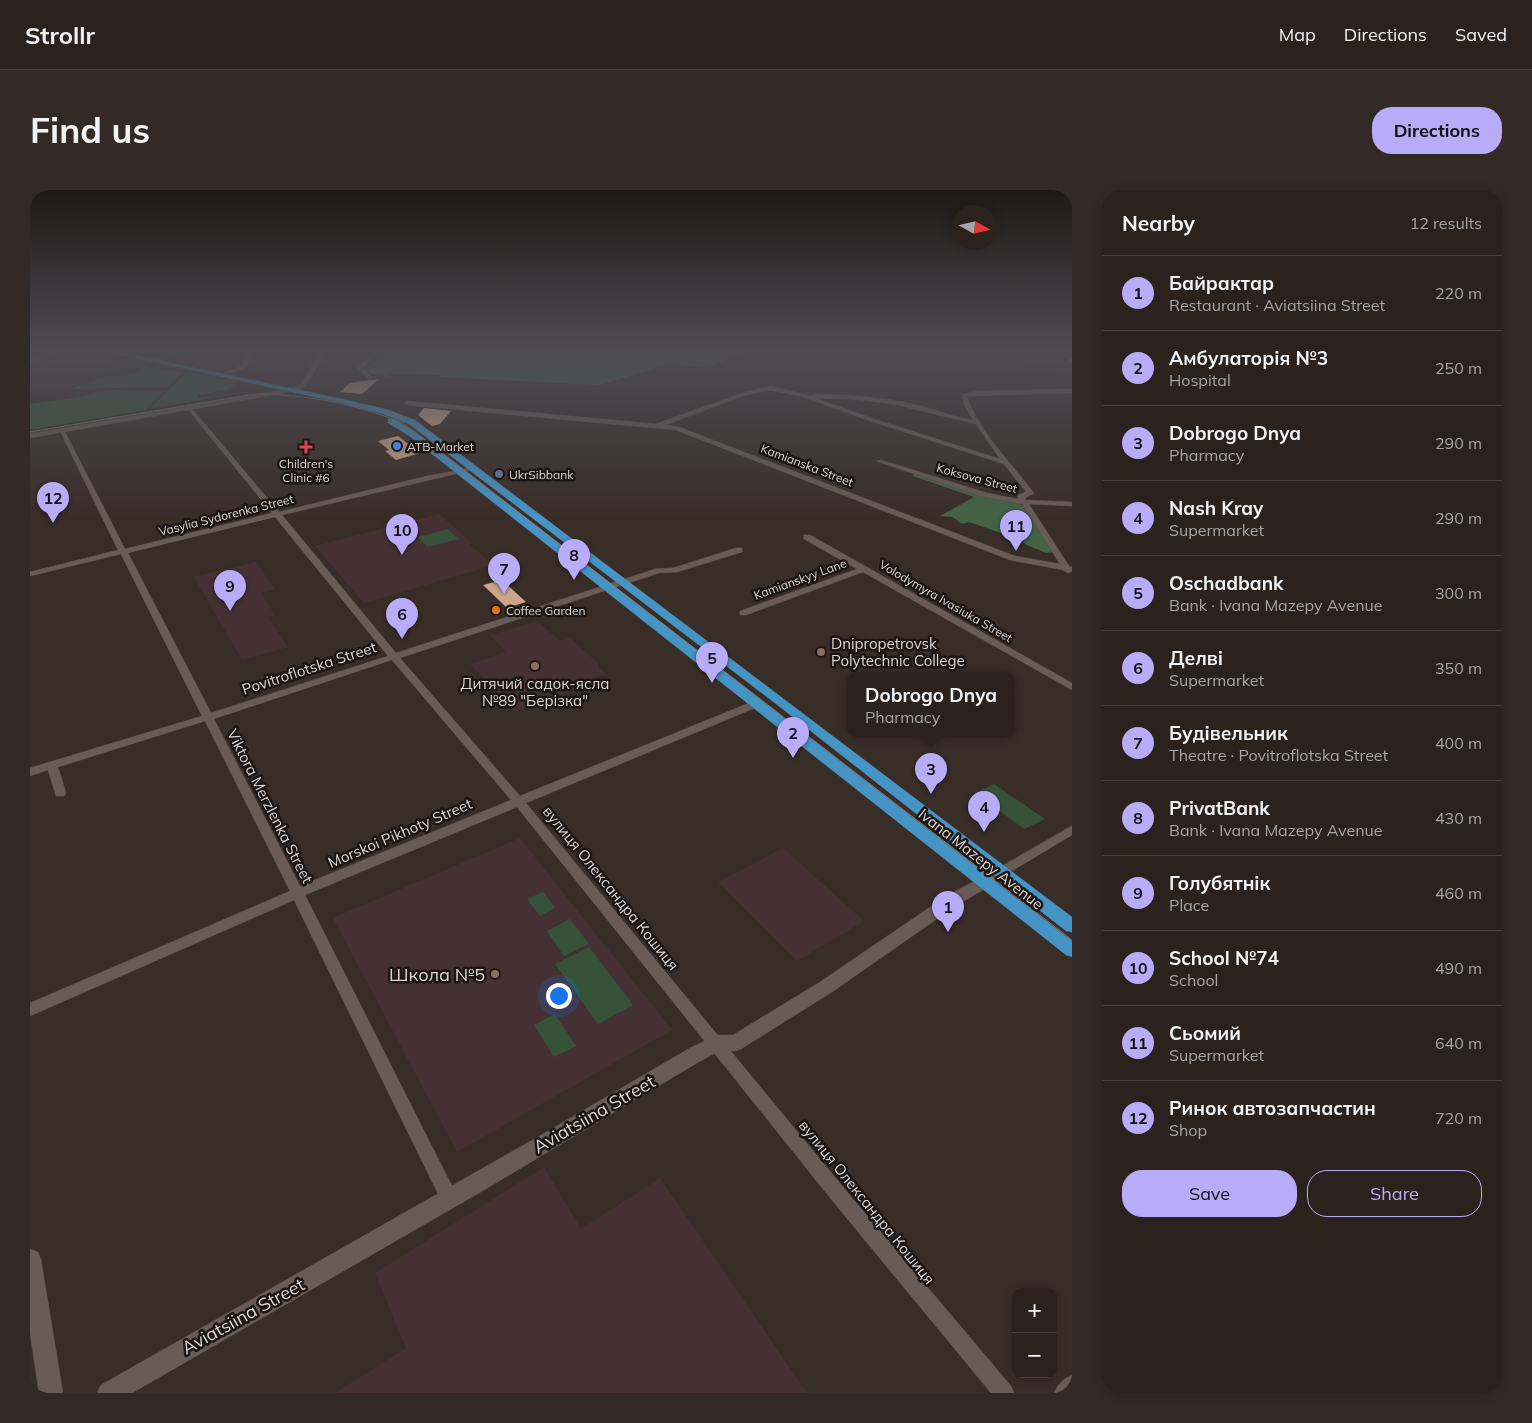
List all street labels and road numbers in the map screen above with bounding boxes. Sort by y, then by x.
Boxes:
street label: Kamianska Street [759,440,855,490]
street label: Koksova Street [935,460,1019,496]
street label: Vasylia Sydorenka Street [157,491,295,539]
street label: Kamianskyy Lane [752,555,848,603]
street label: Volodymyra Ivasiuka Street [877,557,1015,645]
street label: Povitroflotska Street [239,637,379,699]
street label: Viktora Merzlenka Street [223,726,317,886]
street label: Morskoi Pikhoty Street [325,794,475,872]
street label: вулиця Олександра Кошиця [539,802,683,974]
street label: Ivana Mazepy Avenue [915,804,1047,914]
street label: Aviatsiina Street [529,1070,659,1158]
street label: вулиця Олександра Кошиця [795,1116,939,1288]
street label: Aviatsiina Street [178,1273,308,1359]

